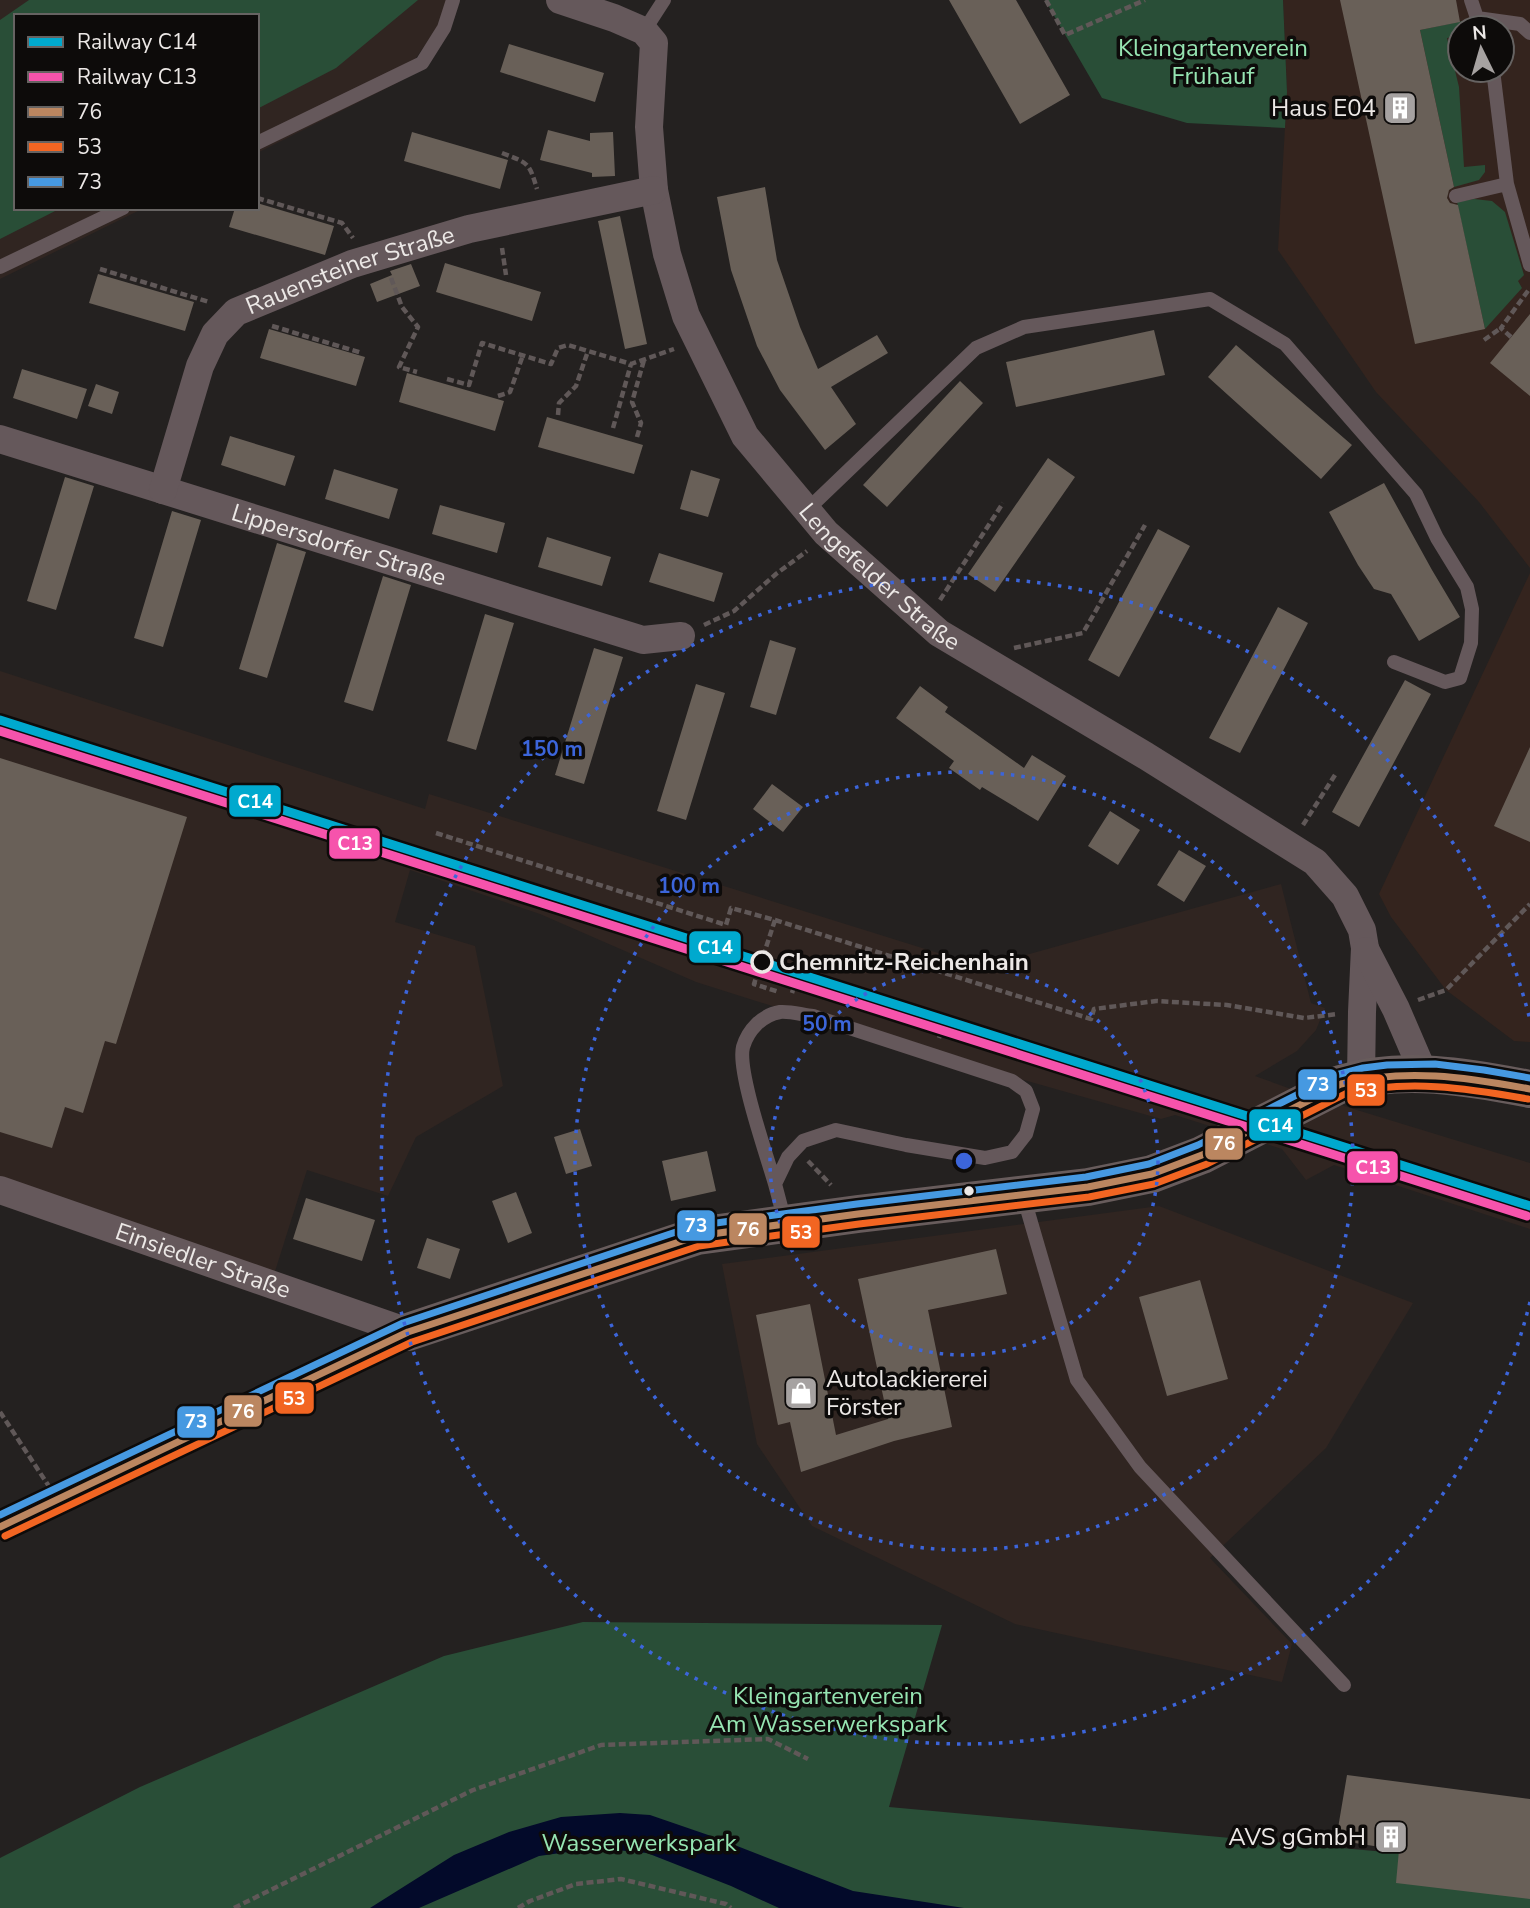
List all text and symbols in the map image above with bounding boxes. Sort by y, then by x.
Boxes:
legend [14,14,259,210]
north arrow [1446,14,1516,84]
text: N [1471,19,1488,47]
text: Railway C14 [77,28,197,56]
park label: Kleingartenverein Frühauf [1118,32,1308,92]
text: Railway C13 [77,63,197,91]
building icon: Haus E04 [1381,89,1419,127]
place label: Haus E04 [1271,92,1376,124]
text: 76 [77,98,102,126]
text: 53 [77,133,102,161]
text: 73 [77,168,102,196]
street label: Rauensteiner Straße [241,218,458,322]
street label: Lippersdorfer Straße [228,496,450,593]
street label: Lengefelder Straße [792,496,966,658]
text: 150 m [521,735,583,763]
line badge: C14 [228,784,282,818]
text: C14 [237,789,273,815]
line badge: C13 [328,827,381,860]
text: C13 [337,831,373,857]
text: 100 m [658,872,720,900]
line badge: C14 [688,930,742,964]
text: C14 [697,935,733,961]
place label: Chemnitz-Reichenhain [779,946,1029,978]
marker: Chemnitz-Reichenhain [751,951,773,973]
text: 50 m [802,1010,852,1038]
line badge: 73 [1297,1068,1338,1101]
text: 73 [1307,1072,1329,1098]
line badge: 53 [1346,1073,1386,1107]
text: 53 [1355,1078,1377,1104]
line badge: C14 [1248,1108,1302,1142]
text: C14 [1257,1113,1293,1139]
line badge: 76 [1204,1127,1244,1161]
text: 76 [1213,1131,1235,1157]
centre of rings [952,1149,976,1173]
line badge: C13 [1346,1150,1399,1184]
text: C13 [1355,1155,1391,1181]
unlabelled marker [962,1184,976,1198]
line badge: 73 [676,1209,716,1242]
line badge: 76 [728,1212,768,1246]
text: 73 [685,1213,707,1239]
street label: Einsiedler Straße [111,1215,295,1306]
line badge: 53 [781,1215,821,1249]
text: 76 [737,1217,759,1243]
text: 53 [790,1220,812,1246]
place label: Autolackiererei Förster [826,1363,988,1423]
shop icon: Autolackiererei Förster [782,1374,820,1412]
line badge: 53 [274,1381,315,1415]
text: 53 [283,1386,305,1412]
line badge: 76 [223,1394,263,1428]
text: 76 [232,1399,254,1425]
line badge: 73 [176,1405,216,1439]
text: 73 [185,1409,207,1435]
park label: Kleingartenverein Am Wasserwerkspark [708,1680,949,1740]
building icon: AVS gGmbH [1372,1818,1410,1856]
place label: AVS gGmbH [1228,1821,1366,1853]
park label: Wasserwerkspark [542,1827,737,1859]

